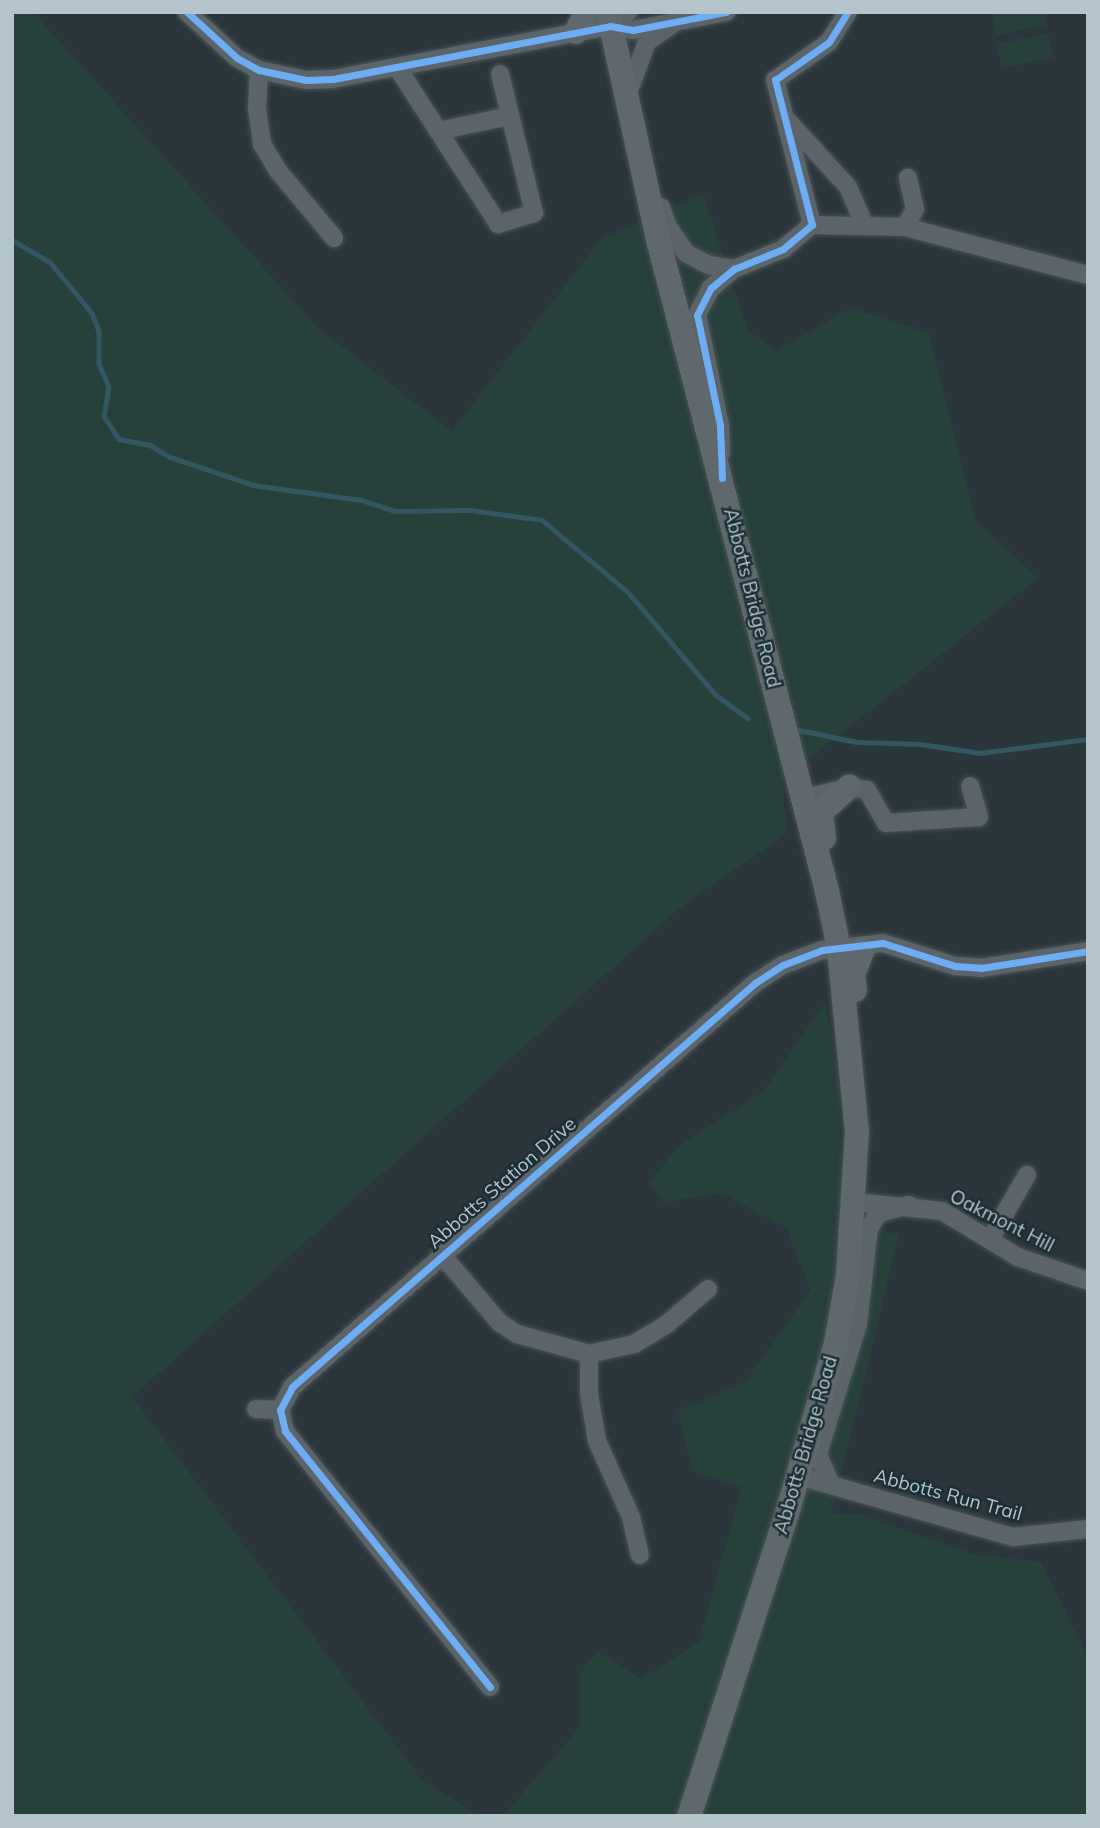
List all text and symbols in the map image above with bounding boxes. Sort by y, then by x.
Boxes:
street label: Abbotts Bridge Road [719,506,785,690]
street label: Abbotts Station Drive [423,1112,581,1254]
street label: Oakmont Hill [946,1185,1058,1257]
street label: Abbotts Bridge Road [770,1353,842,1537]
street label: Abbotts Run Trail [871,1464,1025,1526]

